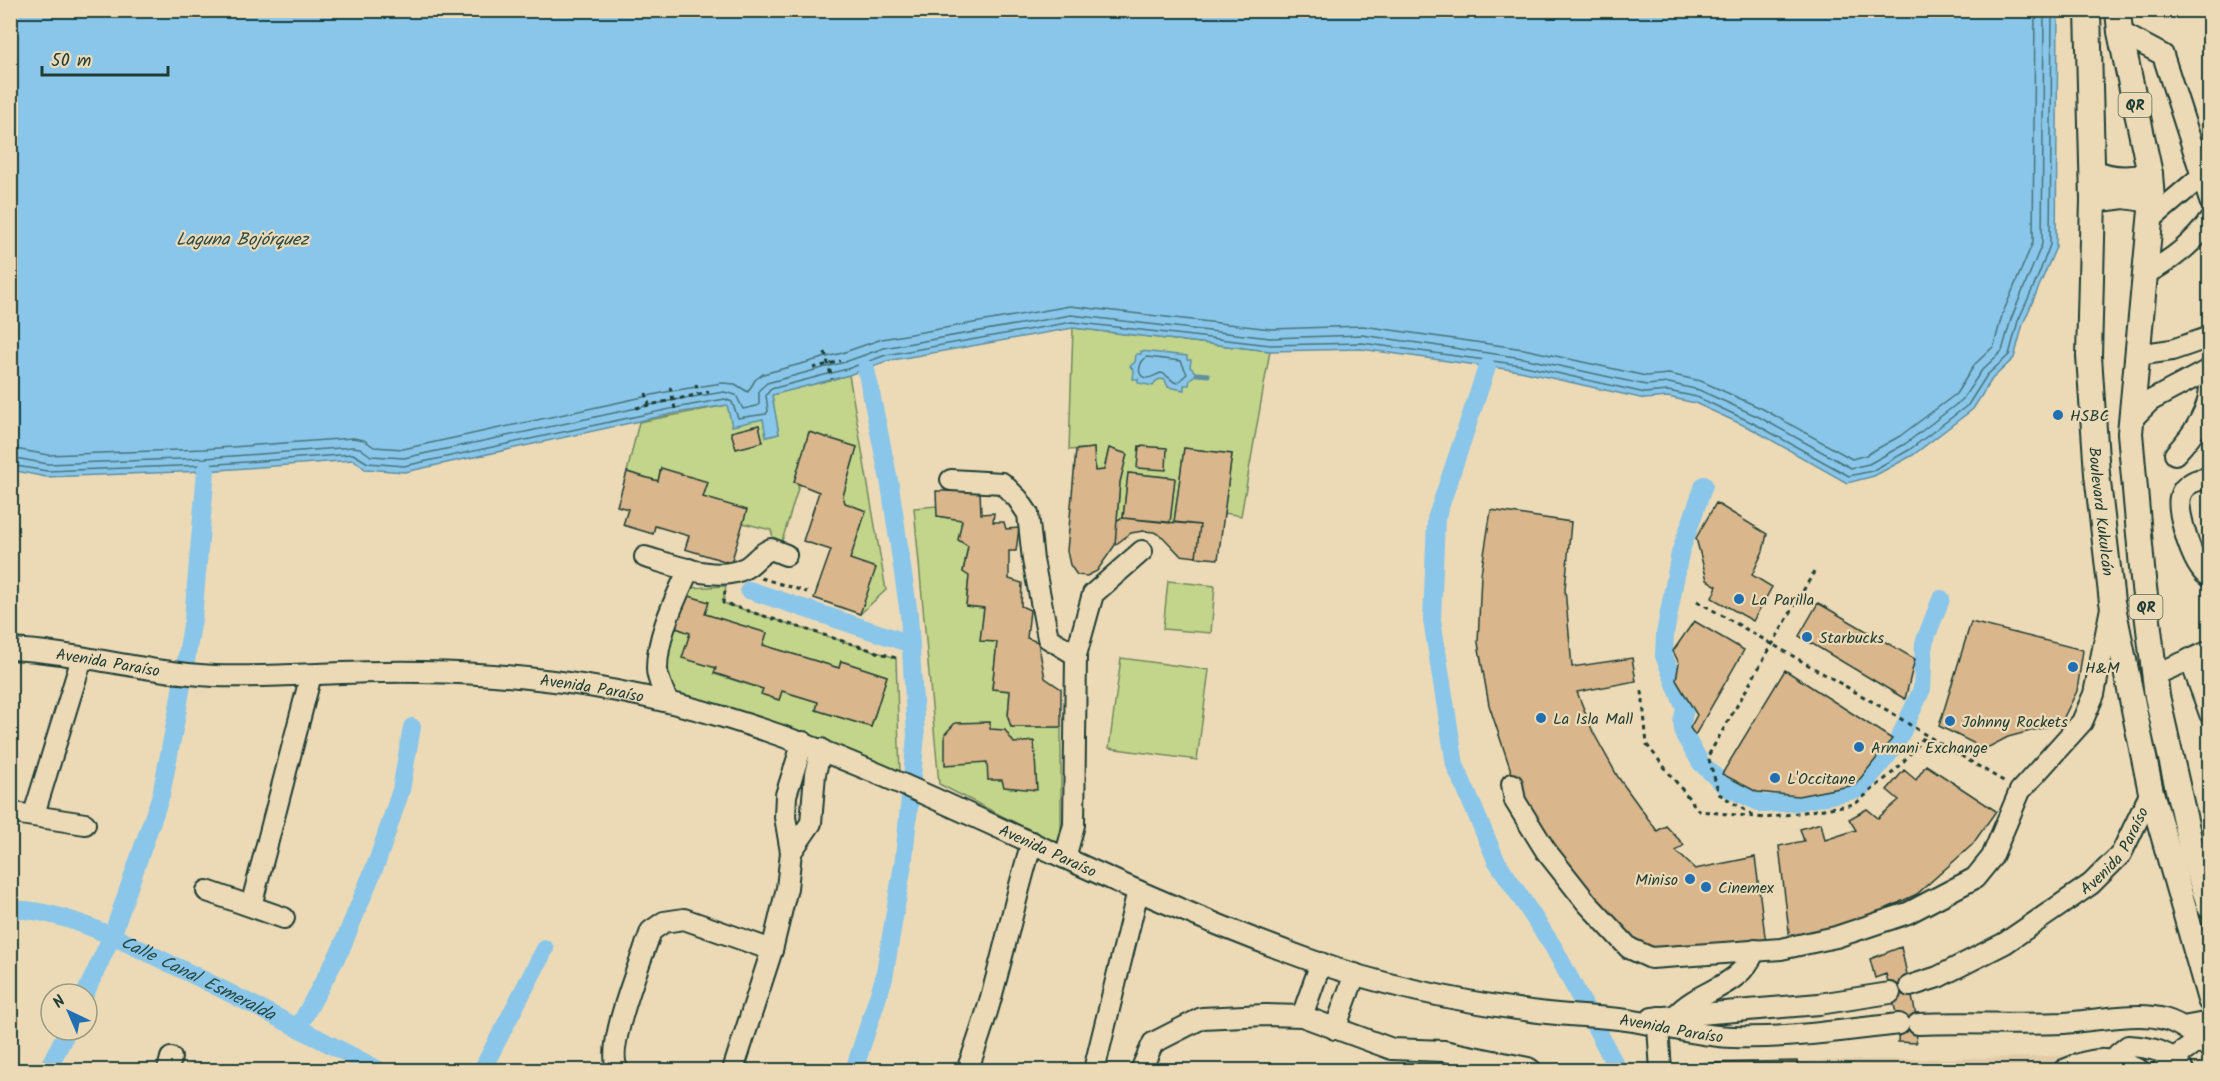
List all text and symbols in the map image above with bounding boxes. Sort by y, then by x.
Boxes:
scale bar [42,39,168,77]
text: 50 m [51,47,91,76]
road number: QR [2118,93,2152,117]
water label: Laguna Bojórquez [176,226,310,255]
place label: HSBC [2070,404,2109,429]
marker: HSBC [2051,408,2065,422]
street label: Boulevard Kukulcán [2081,446,2120,577]
place label: La Parilla [1751,588,1814,613]
marker: La Parilla [1732,592,1746,606]
road number: QR [2130,595,2162,619]
place label: Starbucks [1819,626,1884,651]
marker: Starbucks [1800,630,1814,644]
street label: Avenida Paraíso [54,642,161,684]
place label: H&M [2085,656,2120,681]
marker: H&M [2066,660,2080,674]
street label: Avenida Paraíso [539,668,646,710]
place label: La Isla Mall [1553,707,1633,732]
place label: Johnny Rockets [1962,710,2068,735]
marker: La Isla Mall [1534,711,1548,725]
marker: Johnny Rockets [1943,714,1957,728]
place label: Armani Exchange [1871,736,1988,761]
marker: Armani Exchange [1852,740,1866,754]
place label: L'Occitane [1787,767,1855,792]
marker: L'Occitane [1768,771,1782,785]
street label: Avenida Paraíso [2075,803,2156,902]
street label: Avenida Paraíso [994,818,1100,885]
place label: Miniso [1635,868,1678,893]
marker: Miniso [1683,872,1697,886]
place label: Cinemex [1718,876,1775,901]
marker: Cinemex [1699,880,1713,894]
water label: Calle Canal Esmeralda [115,929,281,1030]
north arrow [39,982,99,1042]
text: N [47,990,72,1015]
street label: Avenida Paraíso [1618,1008,1724,1050]

